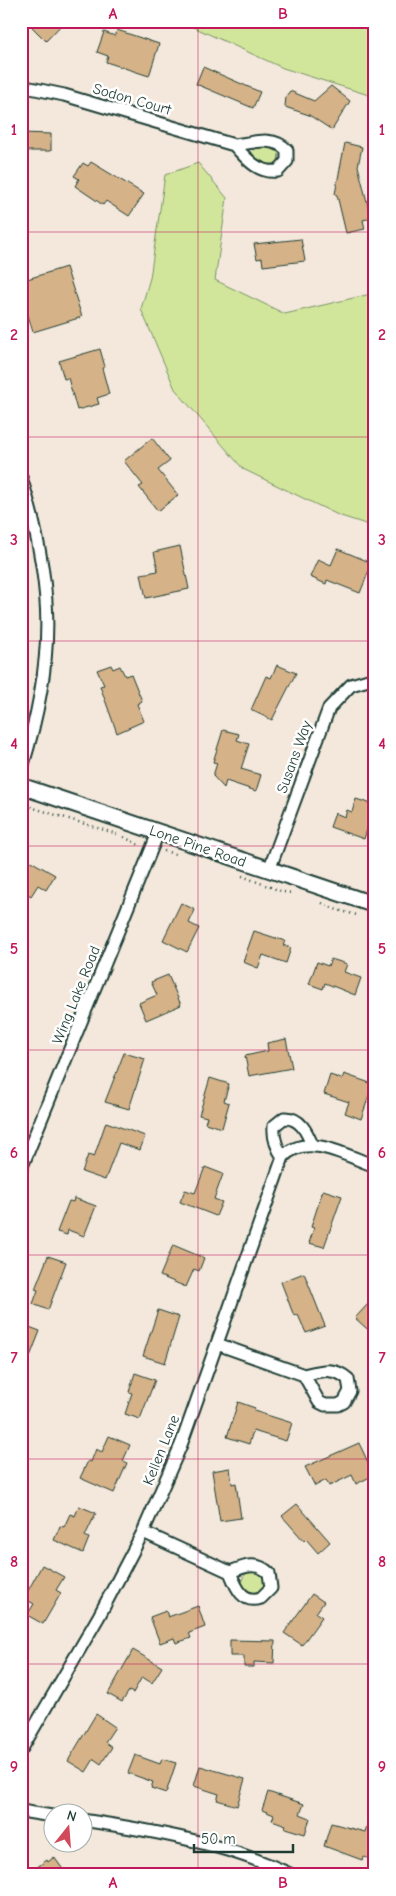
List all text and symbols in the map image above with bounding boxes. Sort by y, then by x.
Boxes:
text: A [109,5,118,23]
text: B [278,5,288,23]
street label: Sodon Court [91,79,174,119]
text: 1 [11,121,17,139]
text: 1 [379,121,385,139]
text: 2 [10,326,18,344]
text: 2 [378,326,386,344]
text: 3 [10,531,18,549]
text: 3 [378,531,386,549]
street label: Susans Way [273,718,316,796]
text: 4 [10,735,18,753]
text: 4 [378,735,386,753]
street label: Lone Pine Road [147,821,249,871]
text: 5 [10,940,18,958]
text: 5 [378,940,386,958]
street label: Wing Lake Road [48,943,104,1047]
text: 6 [10,1144,18,1162]
text: 6 [378,1144,386,1162]
text: 7 [10,1349,18,1367]
text: 7 [378,1349,386,1367]
street label: Kellen Lane [139,1412,183,1488]
text: 8 [10,1553,18,1571]
text: 8 [378,1553,386,1571]
text: 9 [10,1758,18,1776]
text: 9 [378,1758,386,1776]
north arrow [42,1804,92,1854]
text: N [65,1807,79,1826]
scale bar [194,1821,292,1853]
text: 50 m [201,1830,236,1848]
text: A [109,1874,118,1892]
text: B [278,1874,288,1892]

